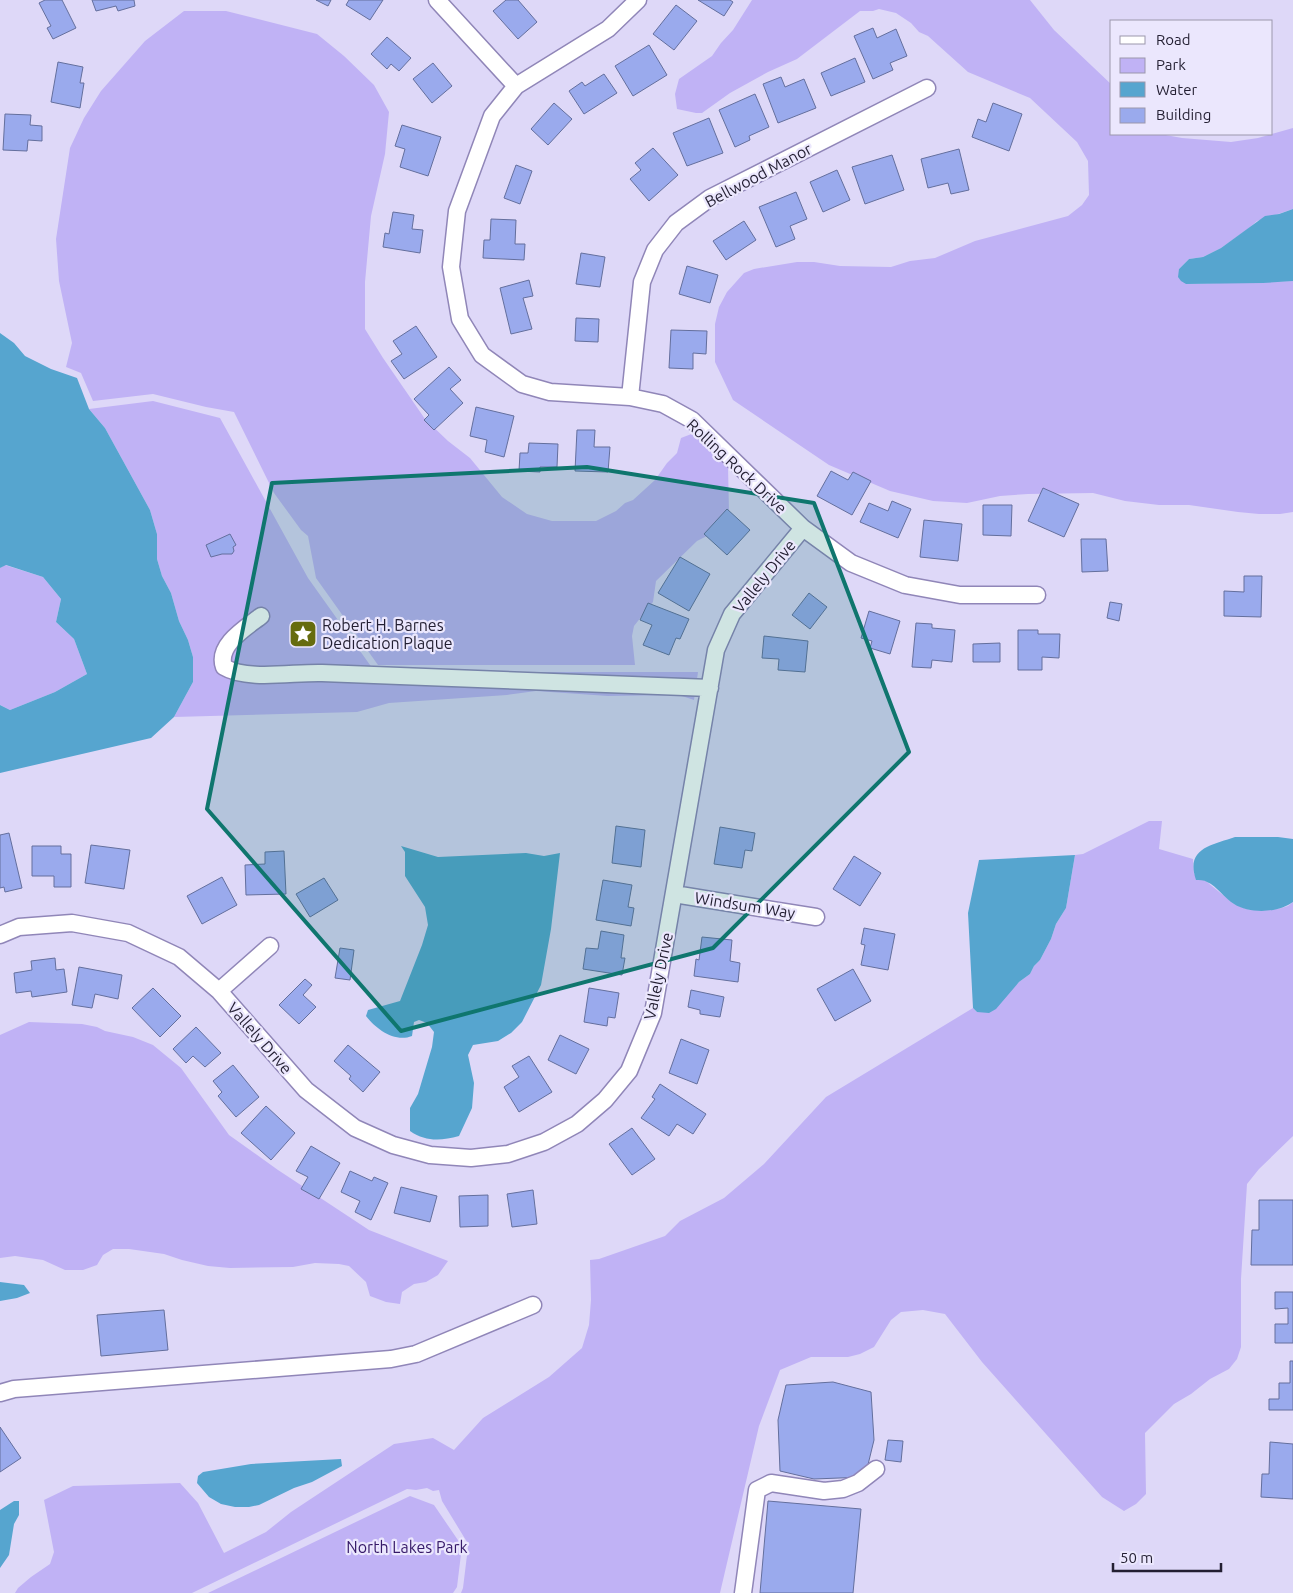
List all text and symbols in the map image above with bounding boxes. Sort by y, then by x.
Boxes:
legend [1110,20,1273,135]
text: Road [1156,31,1191,48]
text: Park [1156,56,1186,73]
text: Water [1156,81,1197,98]
text: Building [1156,106,1211,123]
street label: Bellwood Manor [702,139,814,211]
street label: Rolling Rock Drive [683,415,791,517]
street label: Vallely Drive [729,536,799,616]
place label: Robert H. Barnes Dedication Plaque [322,616,453,652]
place icon: Robert H. Barnes Dedication Plaque [288,619,318,649]
street label: Windsum Way [693,888,797,922]
street label: Vallely Drive [640,931,676,1021]
street label: Vallely Drive [224,999,296,1077]
park label: North Lakes Park [346,1538,468,1556]
scale bar [1113,1540,1220,1572]
text: 50 m [1120,1549,1153,1566]

